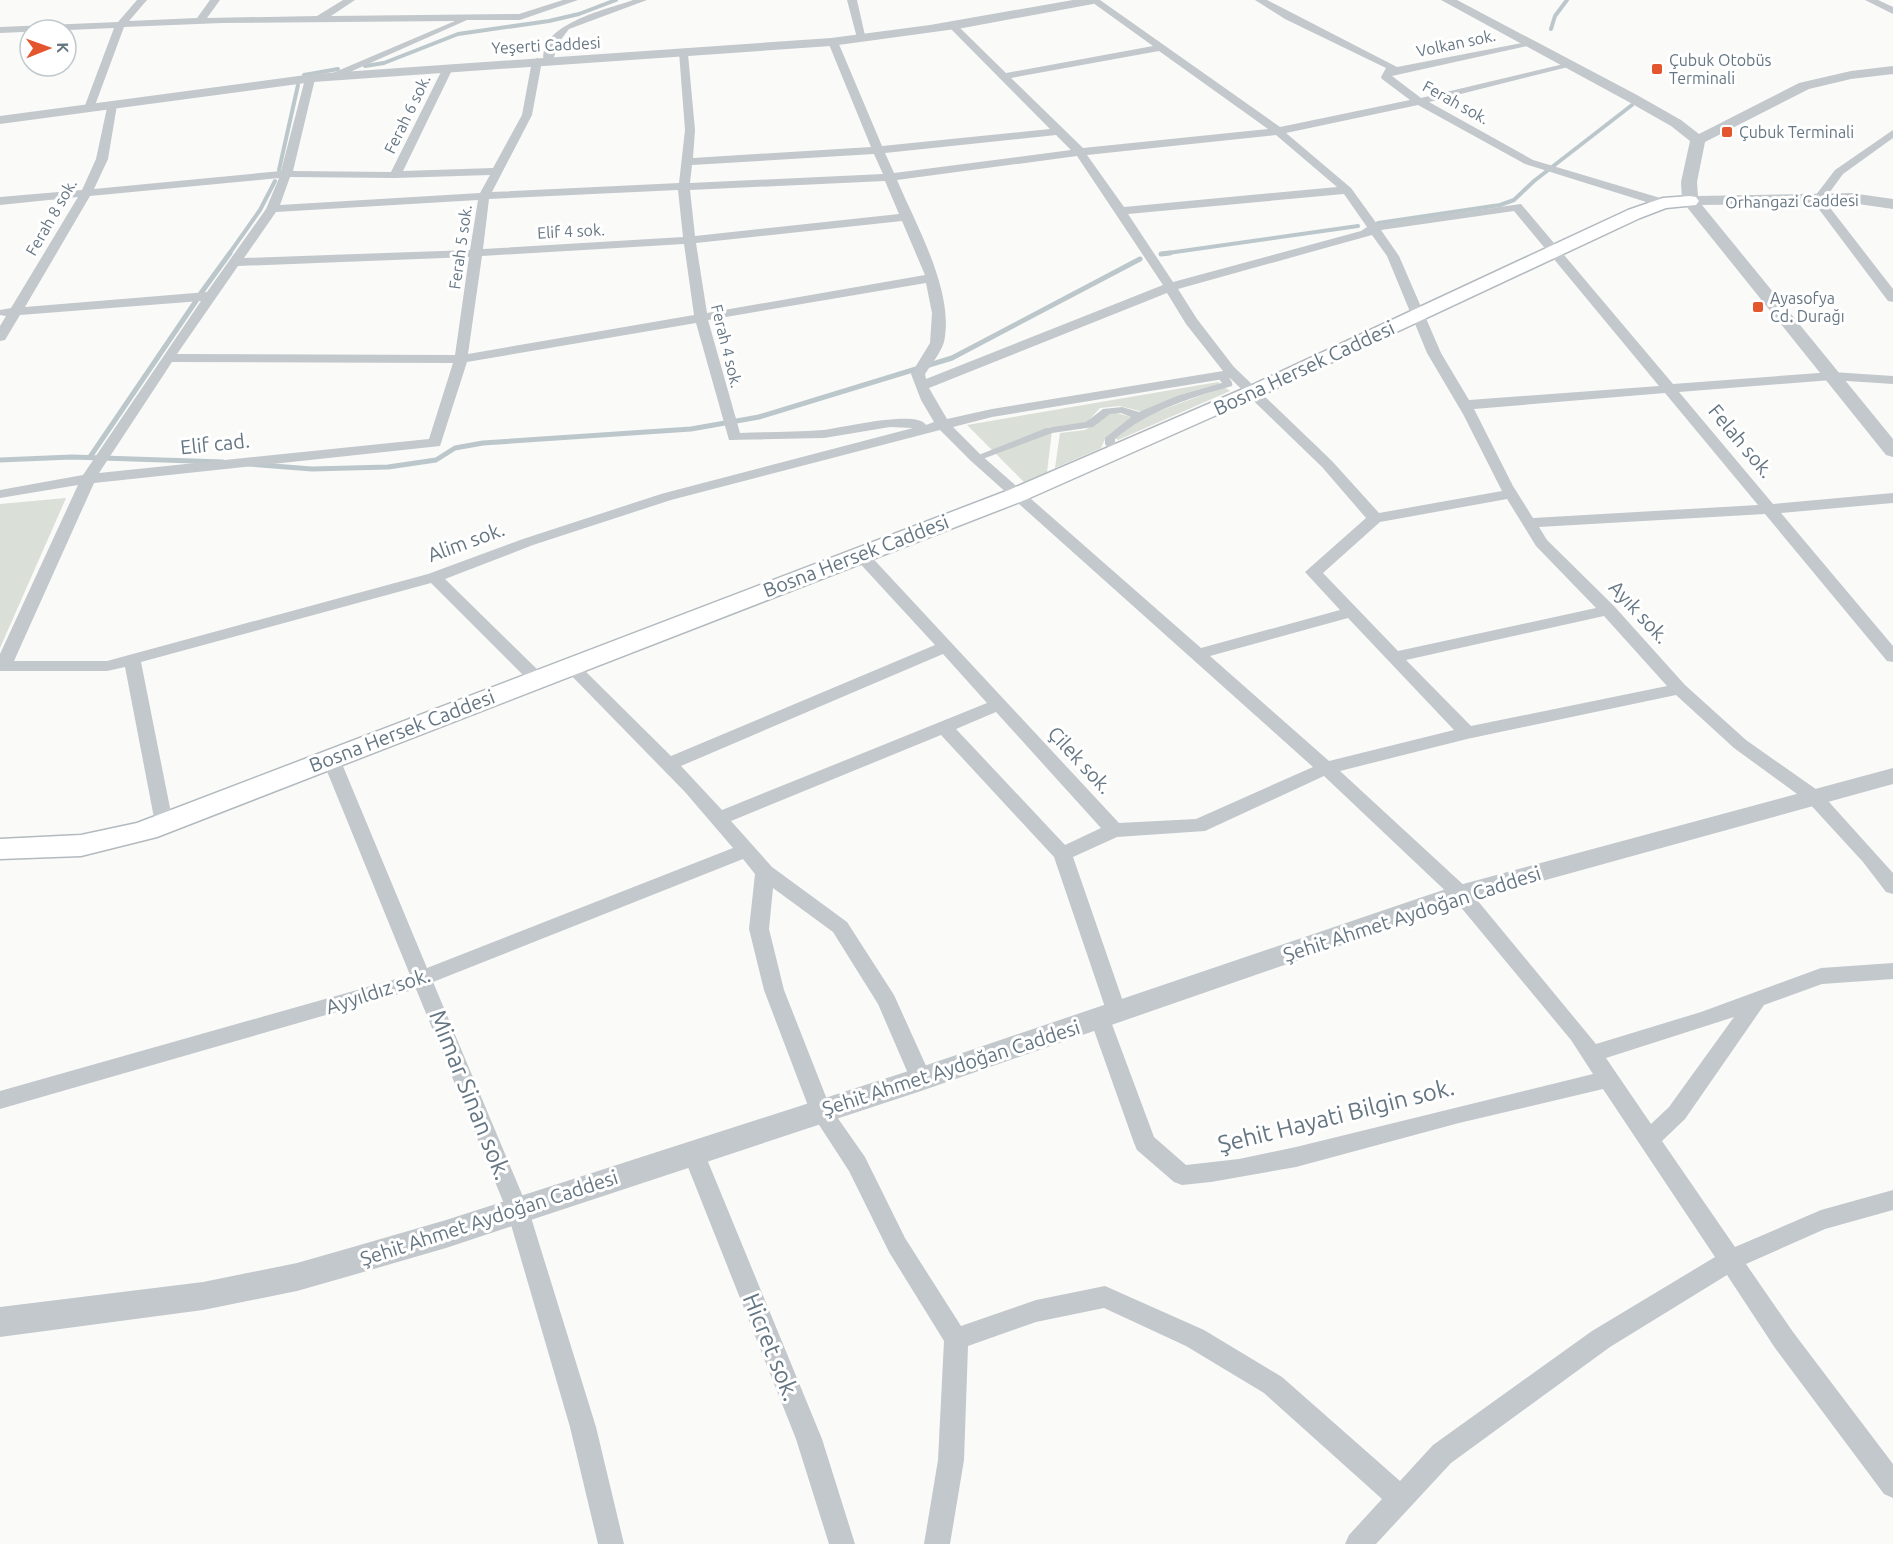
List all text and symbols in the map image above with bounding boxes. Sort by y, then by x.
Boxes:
north arrow [18,18,78,78]
street label: Volkan sok. [1415,26,1497,60]
street label: Yeşerti Caddesi [491,33,601,57]
text: K [54,42,72,54]
place label: Çubuk Otobüs Terminali [1669,51,1772,87]
marker: Çubuk Otobüs Terminali [1650,62,1664,76]
street label: Ferah 6 sok. [380,72,434,156]
street label: Ferah sok. [1420,77,1492,127]
place label: Çubuk Terminali [1739,123,1854,141]
marker: Çubuk Terminali [1720,125,1734,139]
street label: Ferah 8 sok. [22,176,80,258]
street label: Orhangazi Caddesi [1725,191,1859,211]
street label: Ferah 5 sok. [445,203,475,291]
street label: Elif 4 sok. [537,220,605,242]
place label: Ayasofya Cd. Durağı [1770,289,1845,325]
marker: Ayasofya Cd. Durağı [1751,300,1765,314]
street label: Ferah 4 sok. [708,302,746,390]
street label: Bosna Hersek Caddesi [1210,316,1398,420]
street label: Felah sok. [1704,399,1779,482]
street label: Elif cad. [179,428,251,459]
street label: Bosna Hersek Caddesi [760,510,952,602]
street label: Alim sok. [424,517,508,566]
street label: Ayık sok. [1605,575,1674,648]
street label: Bosna Hersek Caddesi [306,685,498,777]
street label: Çilek sok. [1043,721,1117,798]
street label: Şehit Ahmet Aydoğan Caddesi [1280,861,1544,966]
street label: Ayyıldız sok. [323,963,433,1018]
street label: Mimar Sinan sok. [424,1006,517,1184]
street label: Şehit Ahmet Aydoğan Caddesi [819,1015,1083,1120]
street label: Şehit Hayati Bilgin sok. [1215,1073,1457,1158]
street label: Şehit Ahmet Aydoğan Caddesi [357,1165,621,1270]
street label: Hicret sok. [738,1289,805,1404]

